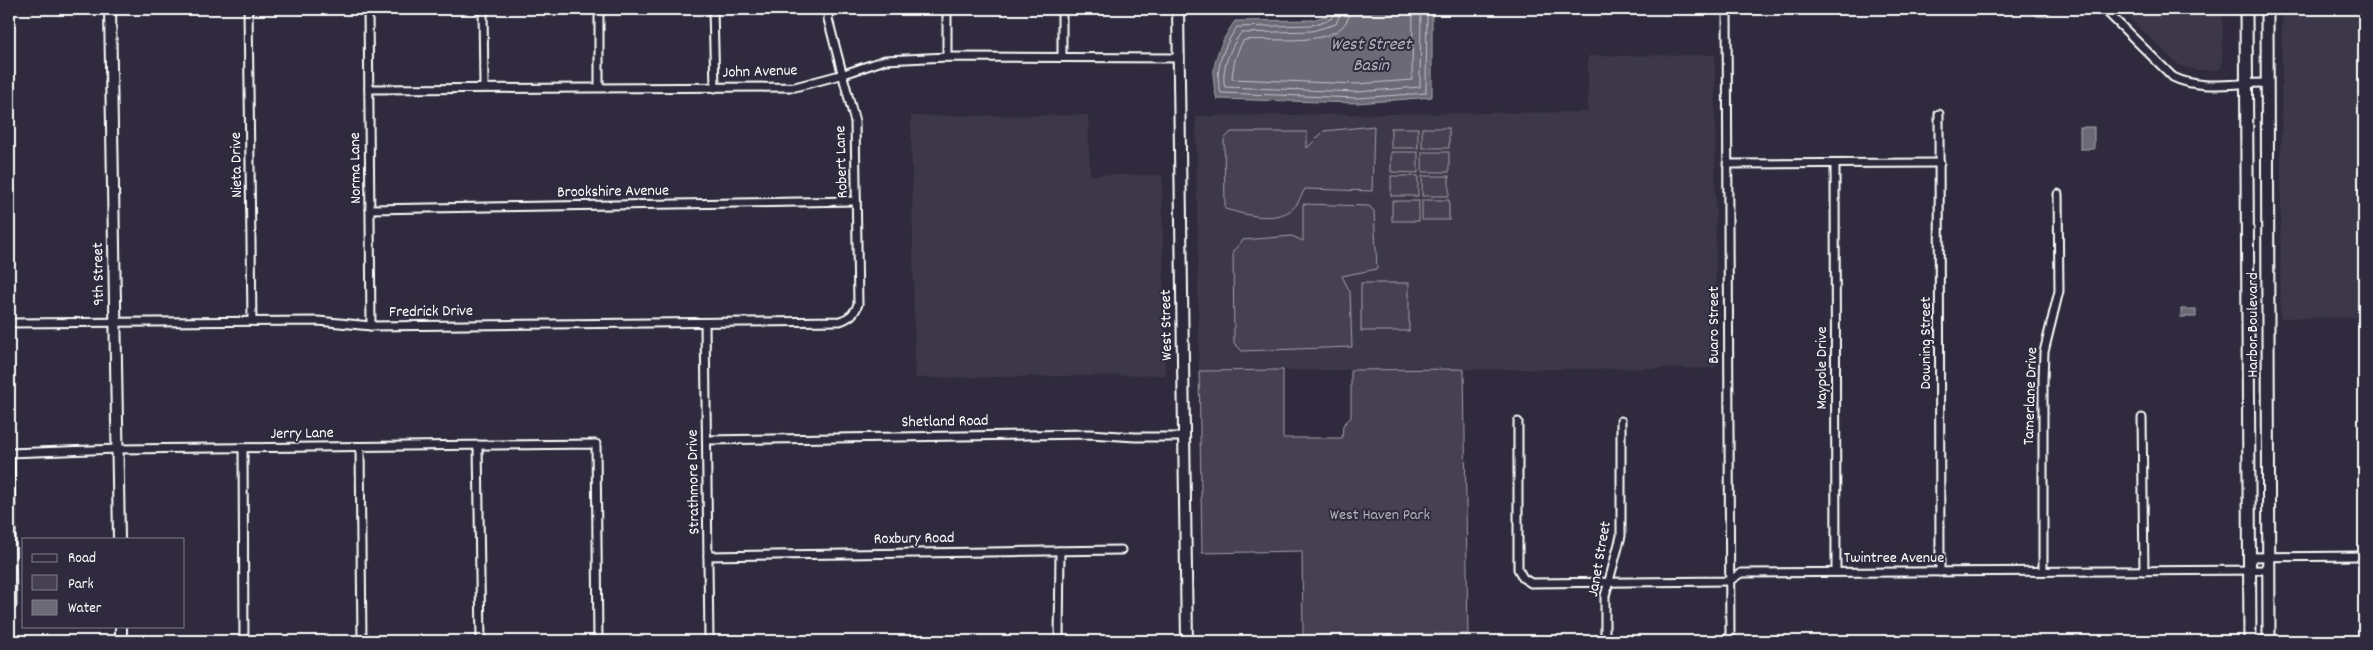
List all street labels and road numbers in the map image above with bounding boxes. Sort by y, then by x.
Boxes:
street label: John Avenue [722,59,798,85]
street label: Robert Lane [829,125,855,199]
street label: Nieta Drive [225,132,249,198]
street label: Norma Lane [344,132,368,204]
street label: Brookshire Avenue [557,180,669,204]
street label: 9th Street [87,242,111,306]
street label: Harbor Boulevard [2242,272,2265,378]
street label: Buaro Street [1703,286,1726,364]
street label: West Street [1155,289,1179,361]
street label: Downing Street [1915,296,1938,389]
street label: Fredrick Drive [389,300,473,324]
street label: Maypole Drive [1811,326,1834,410]
street label: Tamerlane Drive [2018,347,2044,445]
street label: Shetland Road [901,410,989,434]
street label: Jerry Lane [270,422,334,446]
street label: Strathmore Drive [682,429,706,535]
street label: Janet Street [1582,519,1618,599]
street label: Roxbury Road [873,527,955,551]
street label: Twintree Avenue [1844,547,1944,570]

